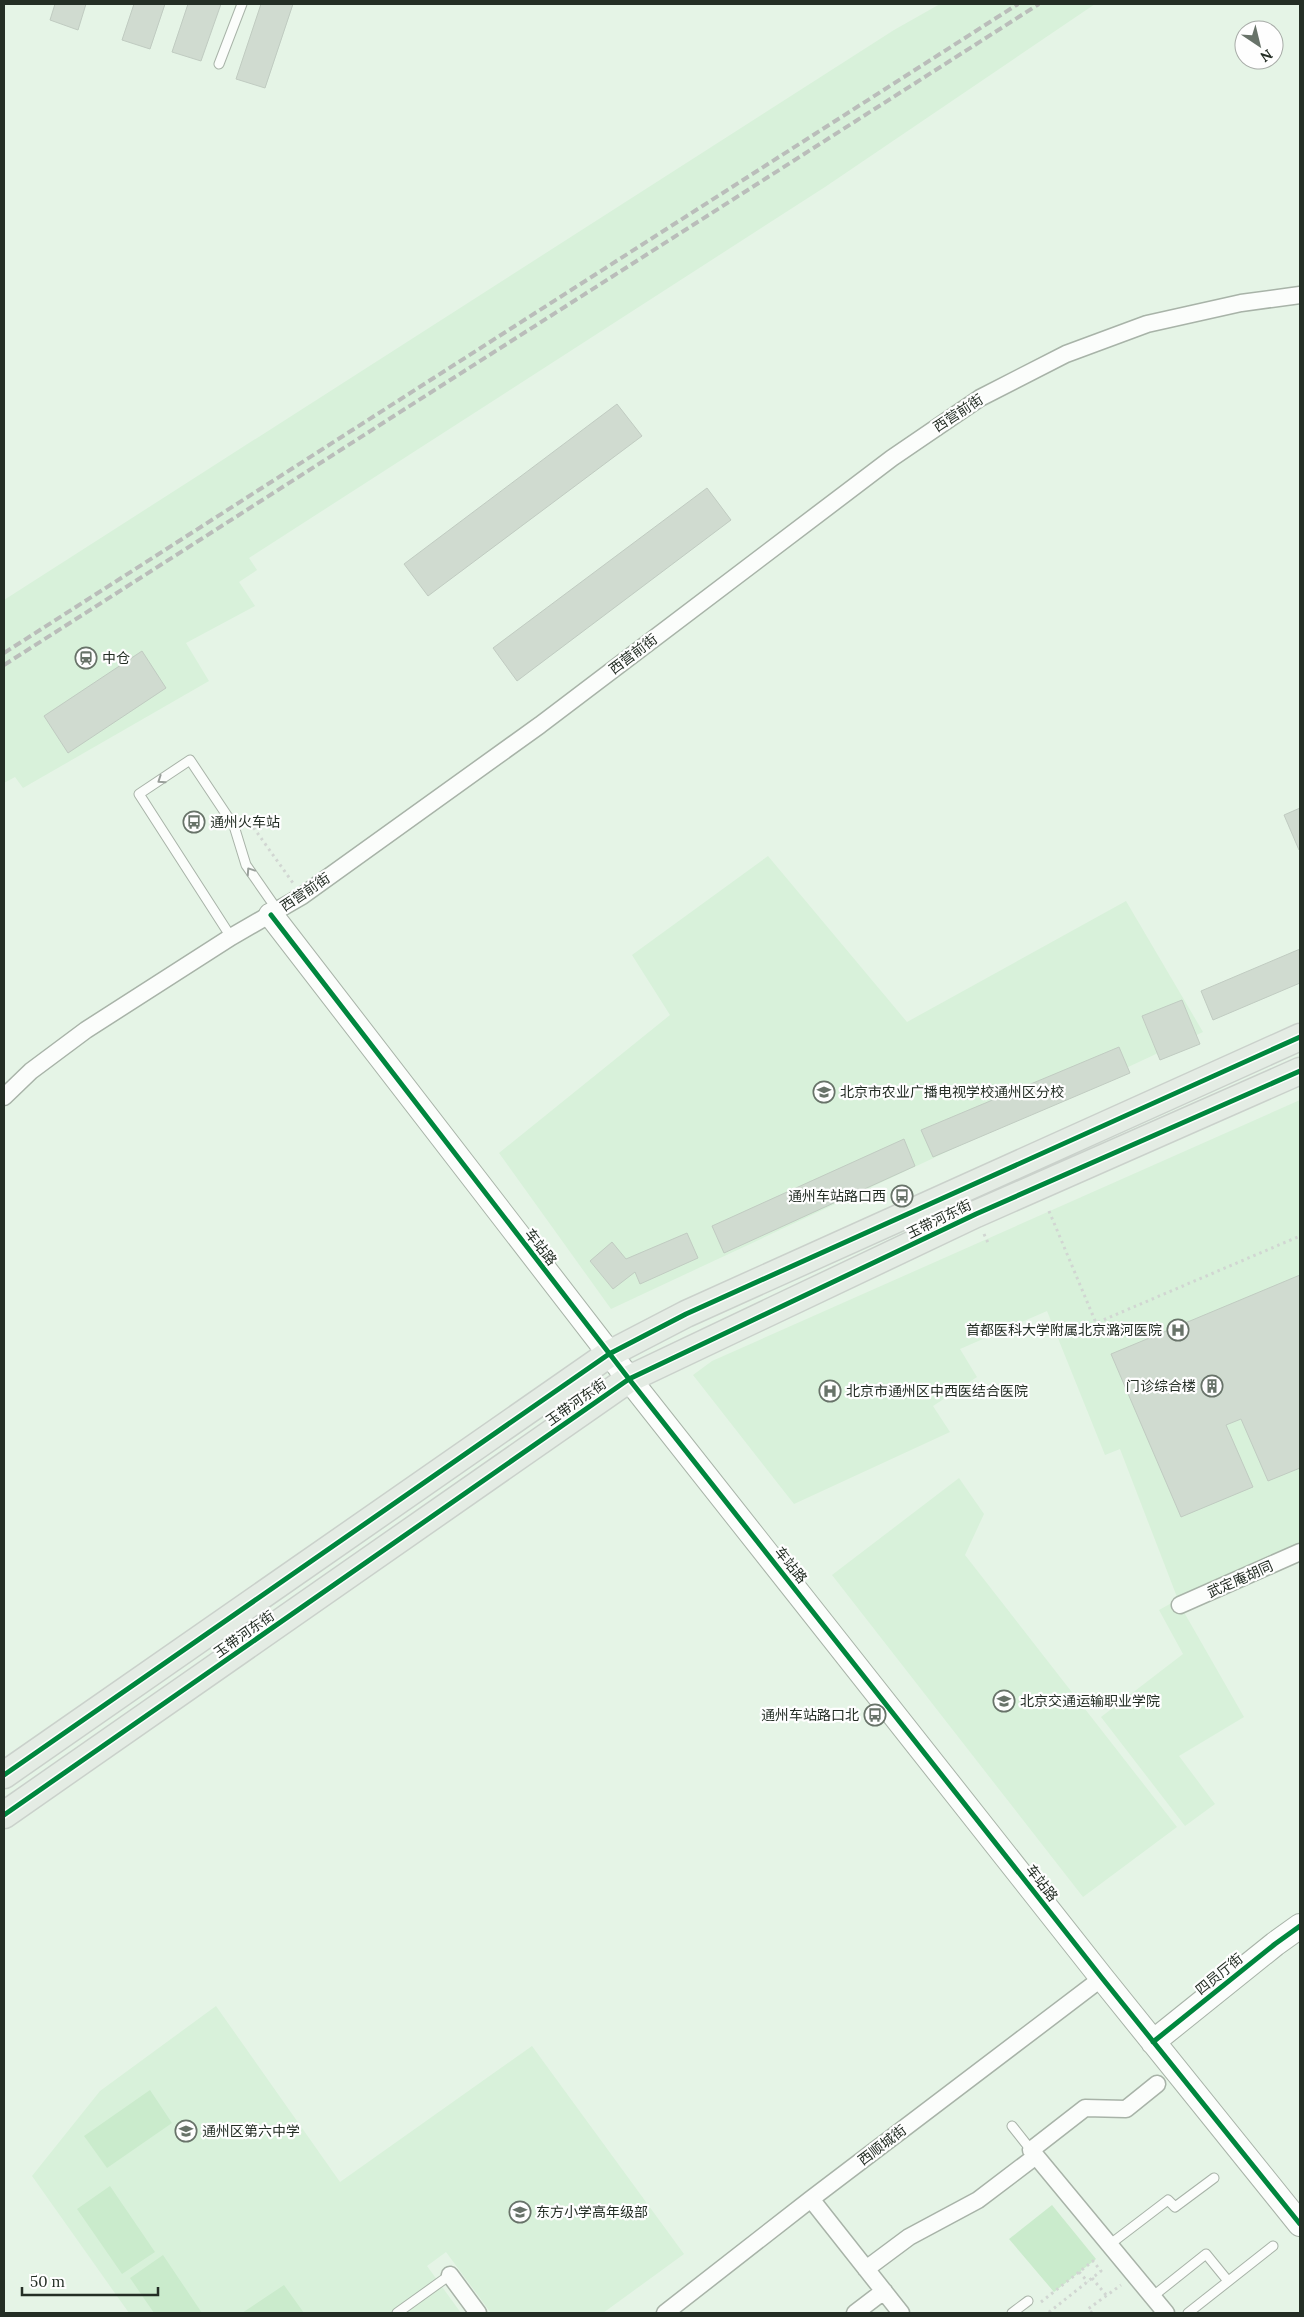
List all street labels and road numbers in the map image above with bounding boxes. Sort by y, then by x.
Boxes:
street label: 西营前街 [930,390,986,436]
street label: 西营前街 [605,630,661,678]
street label: 西营前街 [277,869,333,915]
street label: 玉带河东街 [904,1196,974,1242]
street label: 车站路 [521,1225,561,1269]
street label: 玉带河东街 [542,1375,610,1429]
street label: 车站路 [771,1543,811,1587]
street label: 武定庵胡同 [1204,1557,1276,1601]
street label: 玉带河东街 [210,1607,278,1661]
street label: 车站路 [1022,1861,1062,1905]
street label: 四员厅街 [1192,1949,1246,1999]
street label: 西顺城街 [854,2121,910,2169]

